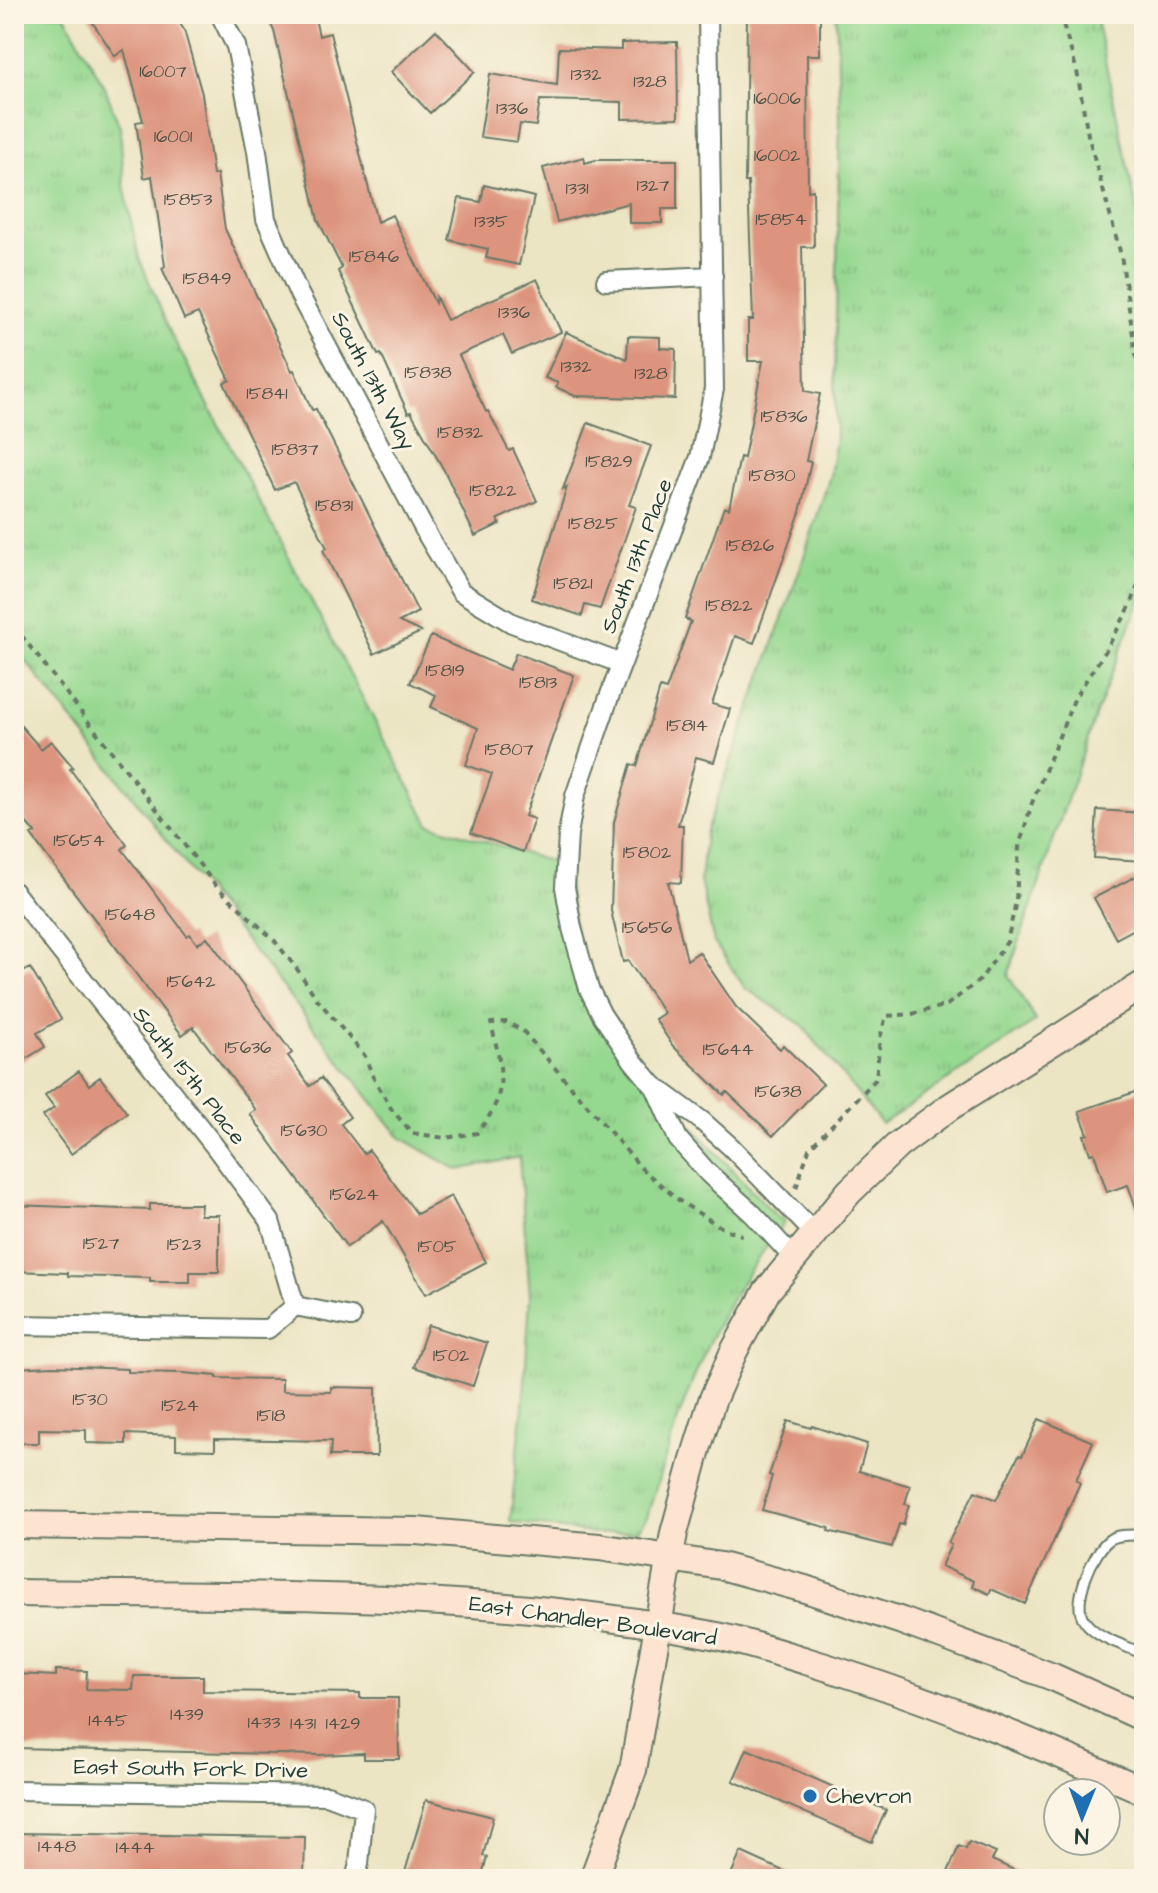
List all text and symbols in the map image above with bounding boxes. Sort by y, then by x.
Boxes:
house number: 16007 [139,59,187,84]
house number: 1332 [571,62,602,87]
house number: 1328 [633,69,667,94]
house number: 16006 [753,86,801,111]
house number: 1336 [496,96,528,121]
house number: 16001 [154,124,192,149]
house number: 16002 [754,143,801,168]
house number: 1327 [637,173,669,198]
house number: 1331 [566,176,588,201]
house number: 15853 [164,187,212,212]
house number: 15854 [755,207,807,232]
house number: 1335 [474,209,508,234]
house number: 15846 [349,244,399,269]
house number: 15849 [182,266,232,291]
house number: 1336 [498,300,530,325]
street label: South 13th Way [323,306,423,456]
house number: 1332 [561,354,592,379]
house number: 15838 [404,360,452,385]
house number: 1328 [634,361,668,386]
house number: 15841 [246,381,288,406]
house number: 15836 [760,404,808,429]
house number: 15832 [437,420,484,445]
house number: 15837 [272,437,318,462]
house number: 15829 [585,449,633,474]
house number: 15830 [748,463,796,488]
street label: South 13th Place [593,474,681,638]
house number: 15822 [469,478,517,503]
house number: 15831 [315,493,353,518]
house number: 15825 [568,511,618,536]
house number: 15826 [726,533,774,558]
house number: 15821 [553,571,593,596]
house number: 15822 [705,593,753,618]
house number: 15819 [425,658,465,683]
house number: 15813 [519,670,557,695]
house number: 15814 [666,713,708,738]
house number: 15807 [484,737,534,762]
house number: 15654 [53,828,105,853]
house number: 15802 [623,840,672,865]
house number: 15648 [105,902,155,927]
house number: 15656 [622,915,672,940]
house number: 15642 [167,969,216,994]
street label: South 15th Place [125,1000,253,1152]
house number: 15636 [225,1035,271,1060]
house number: 15644 [703,1037,753,1062]
house number: 15638 [754,1079,802,1104]
house number: 15630 [281,1118,327,1143]
house number: 15624 [330,1182,378,1207]
house number: 1527 [83,1231,119,1256]
house number: 1523 [167,1232,201,1257]
house number: 1505 [417,1234,457,1259]
house number: 1502 [433,1343,470,1368]
house number: 1530 [72,1387,108,1412]
house number: 1524 [161,1393,199,1418]
house number: 1518 [256,1403,286,1428]
street label: East Chandler Boulevard [467,1588,719,1654]
house number: 1439 [170,1702,204,1727]
house number: 1445 [88,1708,128,1733]
house number: 1433 [248,1710,280,1735]
house number: 1431 [290,1711,316,1736]
house number: 1429 [325,1711,361,1736]
street label: East South Fork Drive [74,1751,309,1787]
north arrow [1042,1777,1122,1857]
place label: Chevron [826,1781,911,1812]
marker: Chevron [801,1787,819,1805]
text: N [1074,1820,1089,1851]
house number: 1448 [38,1834,77,1859]
house number: 1444 [115,1835,155,1860]

